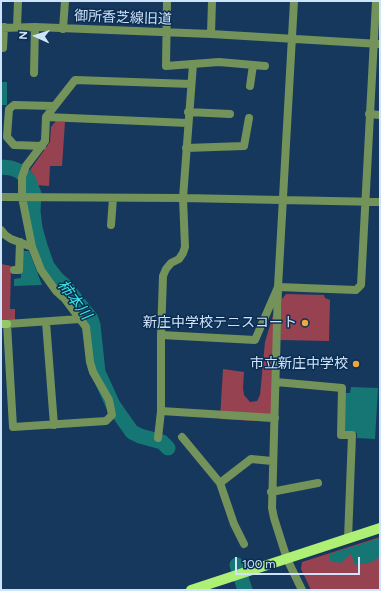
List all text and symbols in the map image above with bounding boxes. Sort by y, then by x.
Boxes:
street label: 御所香芝線旧道 [74,8,172,28]
north arrow [16,16,56,56]
text: N [17,31,30,40]
water label: 柿本川 [53,277,95,323]
place label: 新庄中学校テニスコート [143,315,297,331]
marker: 新庄中学校テニスコート [300,318,310,328]
place label: 市立新庄中学校 [250,356,348,372]
marker: 市立新庄中学校 [351,359,361,369]
scale bar [237,549,362,575]
text: 100 m [242,557,276,571]

